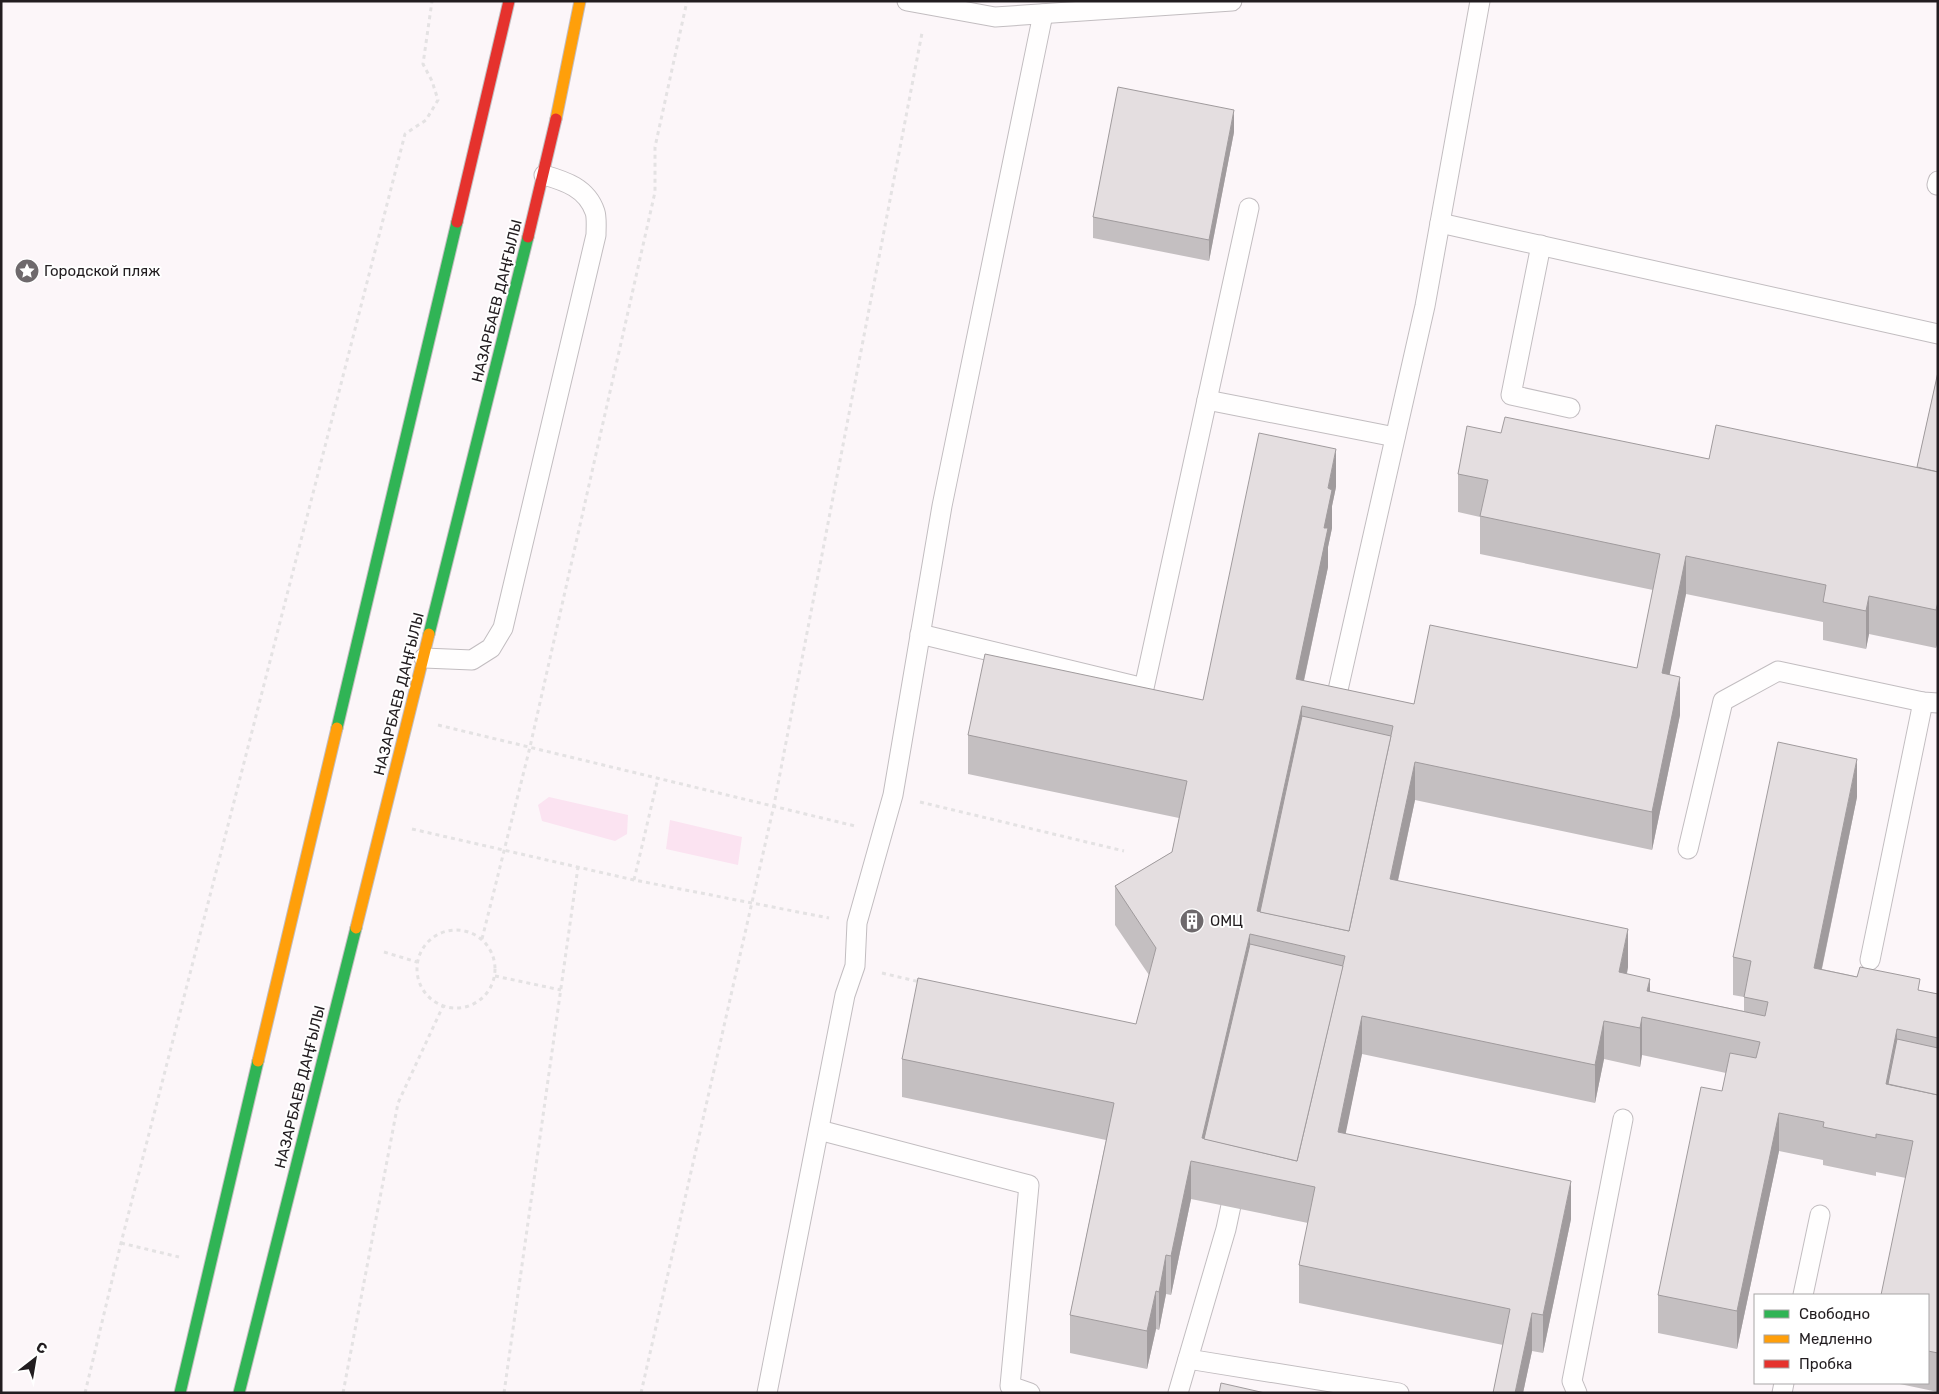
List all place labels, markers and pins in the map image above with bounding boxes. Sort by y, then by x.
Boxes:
place icon: Городской пляж [14,258,40,284]
place label: Городской пляж [44,262,160,280]
building icon: ОМЦ [1179,908,1205,934]
place label: ОМЦ [1210,912,1243,930]

